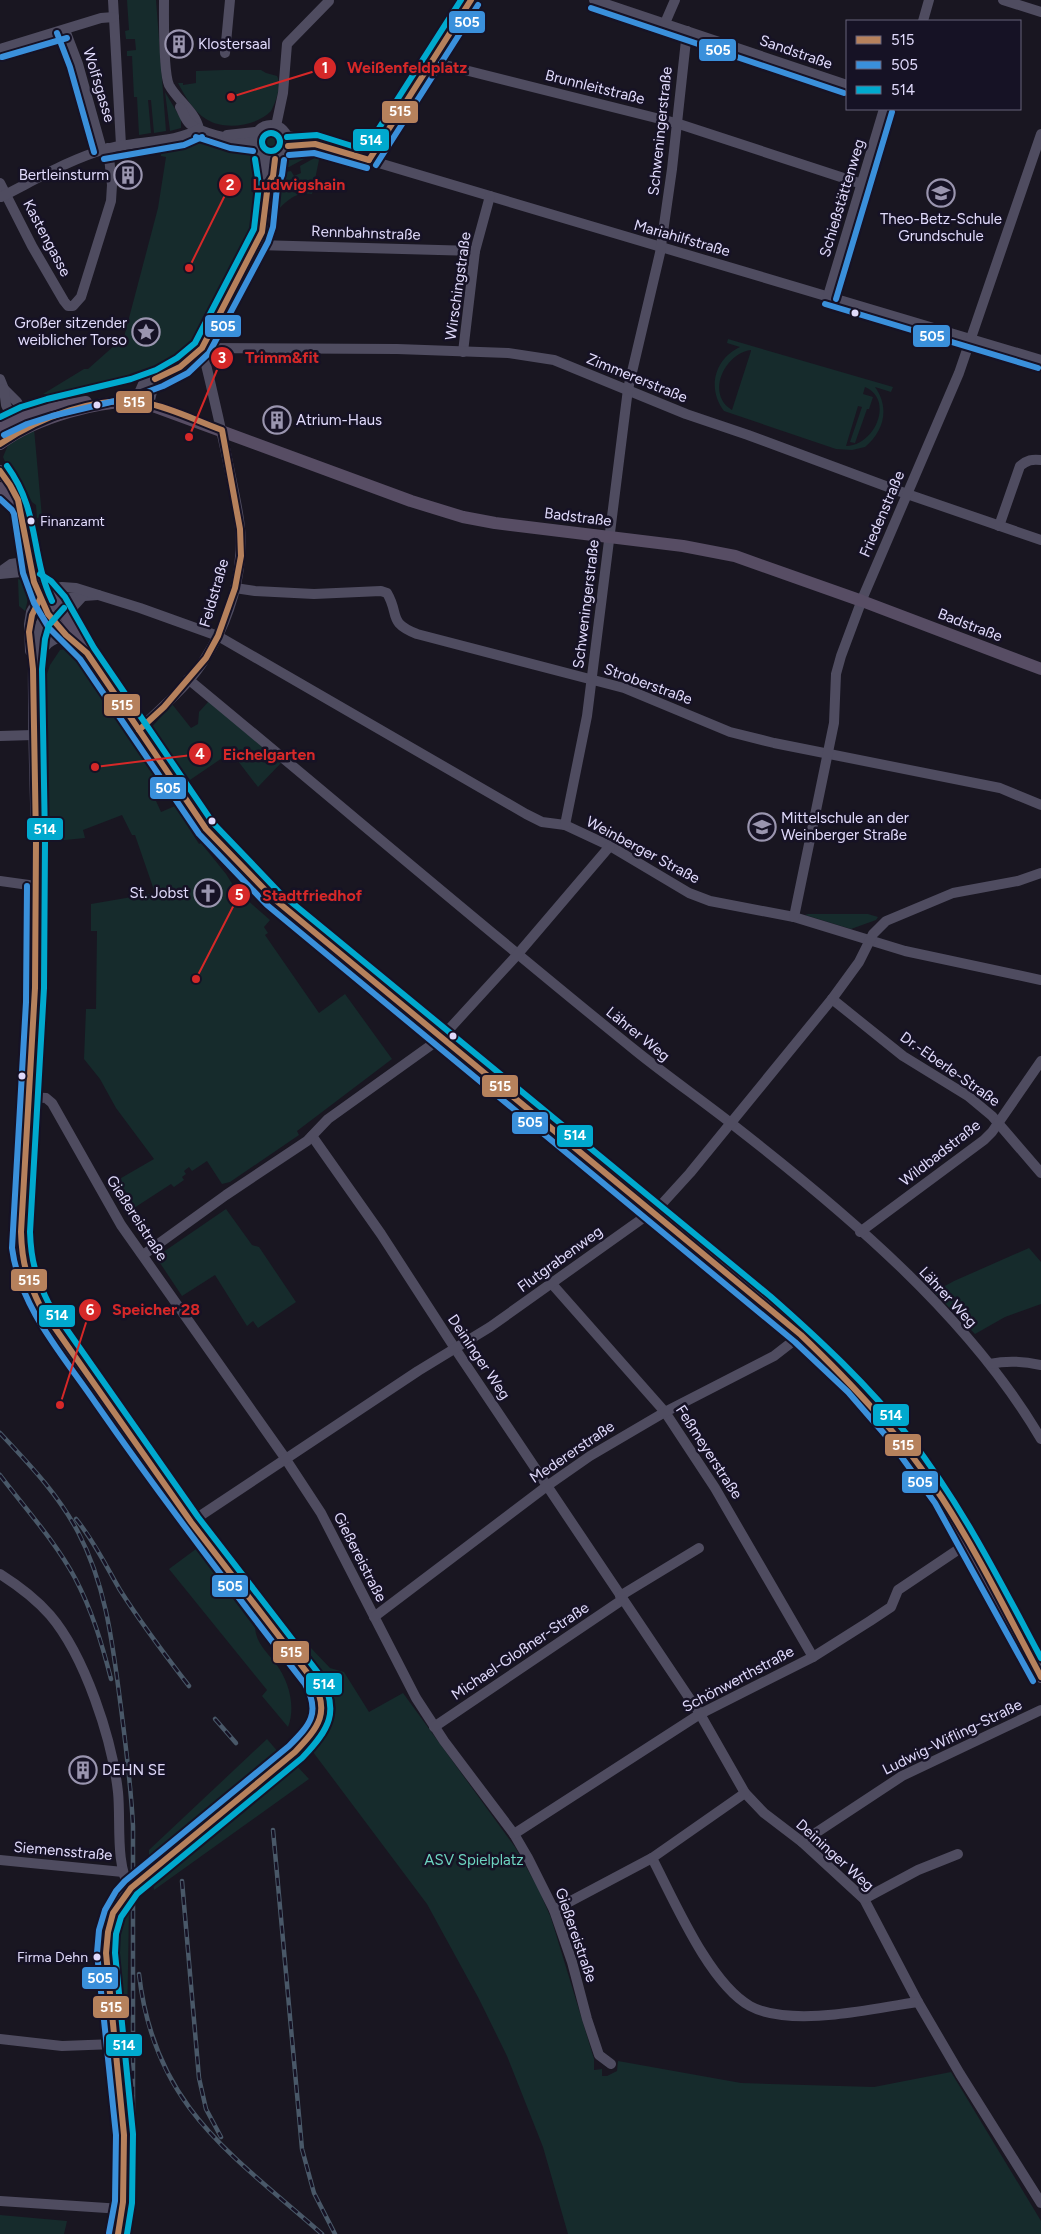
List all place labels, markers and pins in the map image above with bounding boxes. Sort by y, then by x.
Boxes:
building icon: Klostersaal [164,29,194,59]
place label: Klostersaal [198,35,271,53]
callout: Weißenfeldplatz [312,52,477,83]
building icon: Bertleinsturm [113,160,143,190]
place label: Bertleinsturm [19,166,109,184]
callout: Ludwigshain [218,169,356,200]
school or university icon: Theo-Betz-Schule Grundschule [926,178,956,208]
place label: Theo-Betz-Schule Grundschule [880,210,1002,245]
unlabelled marker [850,308,860,318]
place label: Großer sitzender weiblicher Torso [14,314,127,349]
place icon: Großer sitzender weiblicher Torso [131,317,161,347]
callout: Trimm&fit [210,342,329,373]
unlabelled marker [92,400,102,410]
building icon: Atrium-Haus [262,405,292,435]
place label: Atrium-Haus [296,411,382,429]
place label: Finanzamt [40,513,105,530]
marker: Finanzamt [26,516,36,526]
callout: Eichelgarten [187,738,325,769]
place label: Mittelschule an der Weinberger Straße [781,809,909,844]
school or university icon: Mittelschule an der Weinberger Straße [747,812,777,842]
unlabelled marker [207,816,217,826]
church icon: St. Jobst [193,878,223,908]
callout: Stadtfriedhof [227,879,372,910]
place label: St. Jobst [129,884,189,902]
unlabelled marker [448,1031,458,1041]
unlabelled marker [17,1071,27,1081]
callout: Speicher 28 [77,1294,210,1325]
building icon: DEHN SE [68,1755,98,1785]
place label: DEHN SE [102,1761,166,1779]
place label: Firma Dehn [17,1949,88,1966]
marker: Firma Dehn [92,1952,102,1962]

